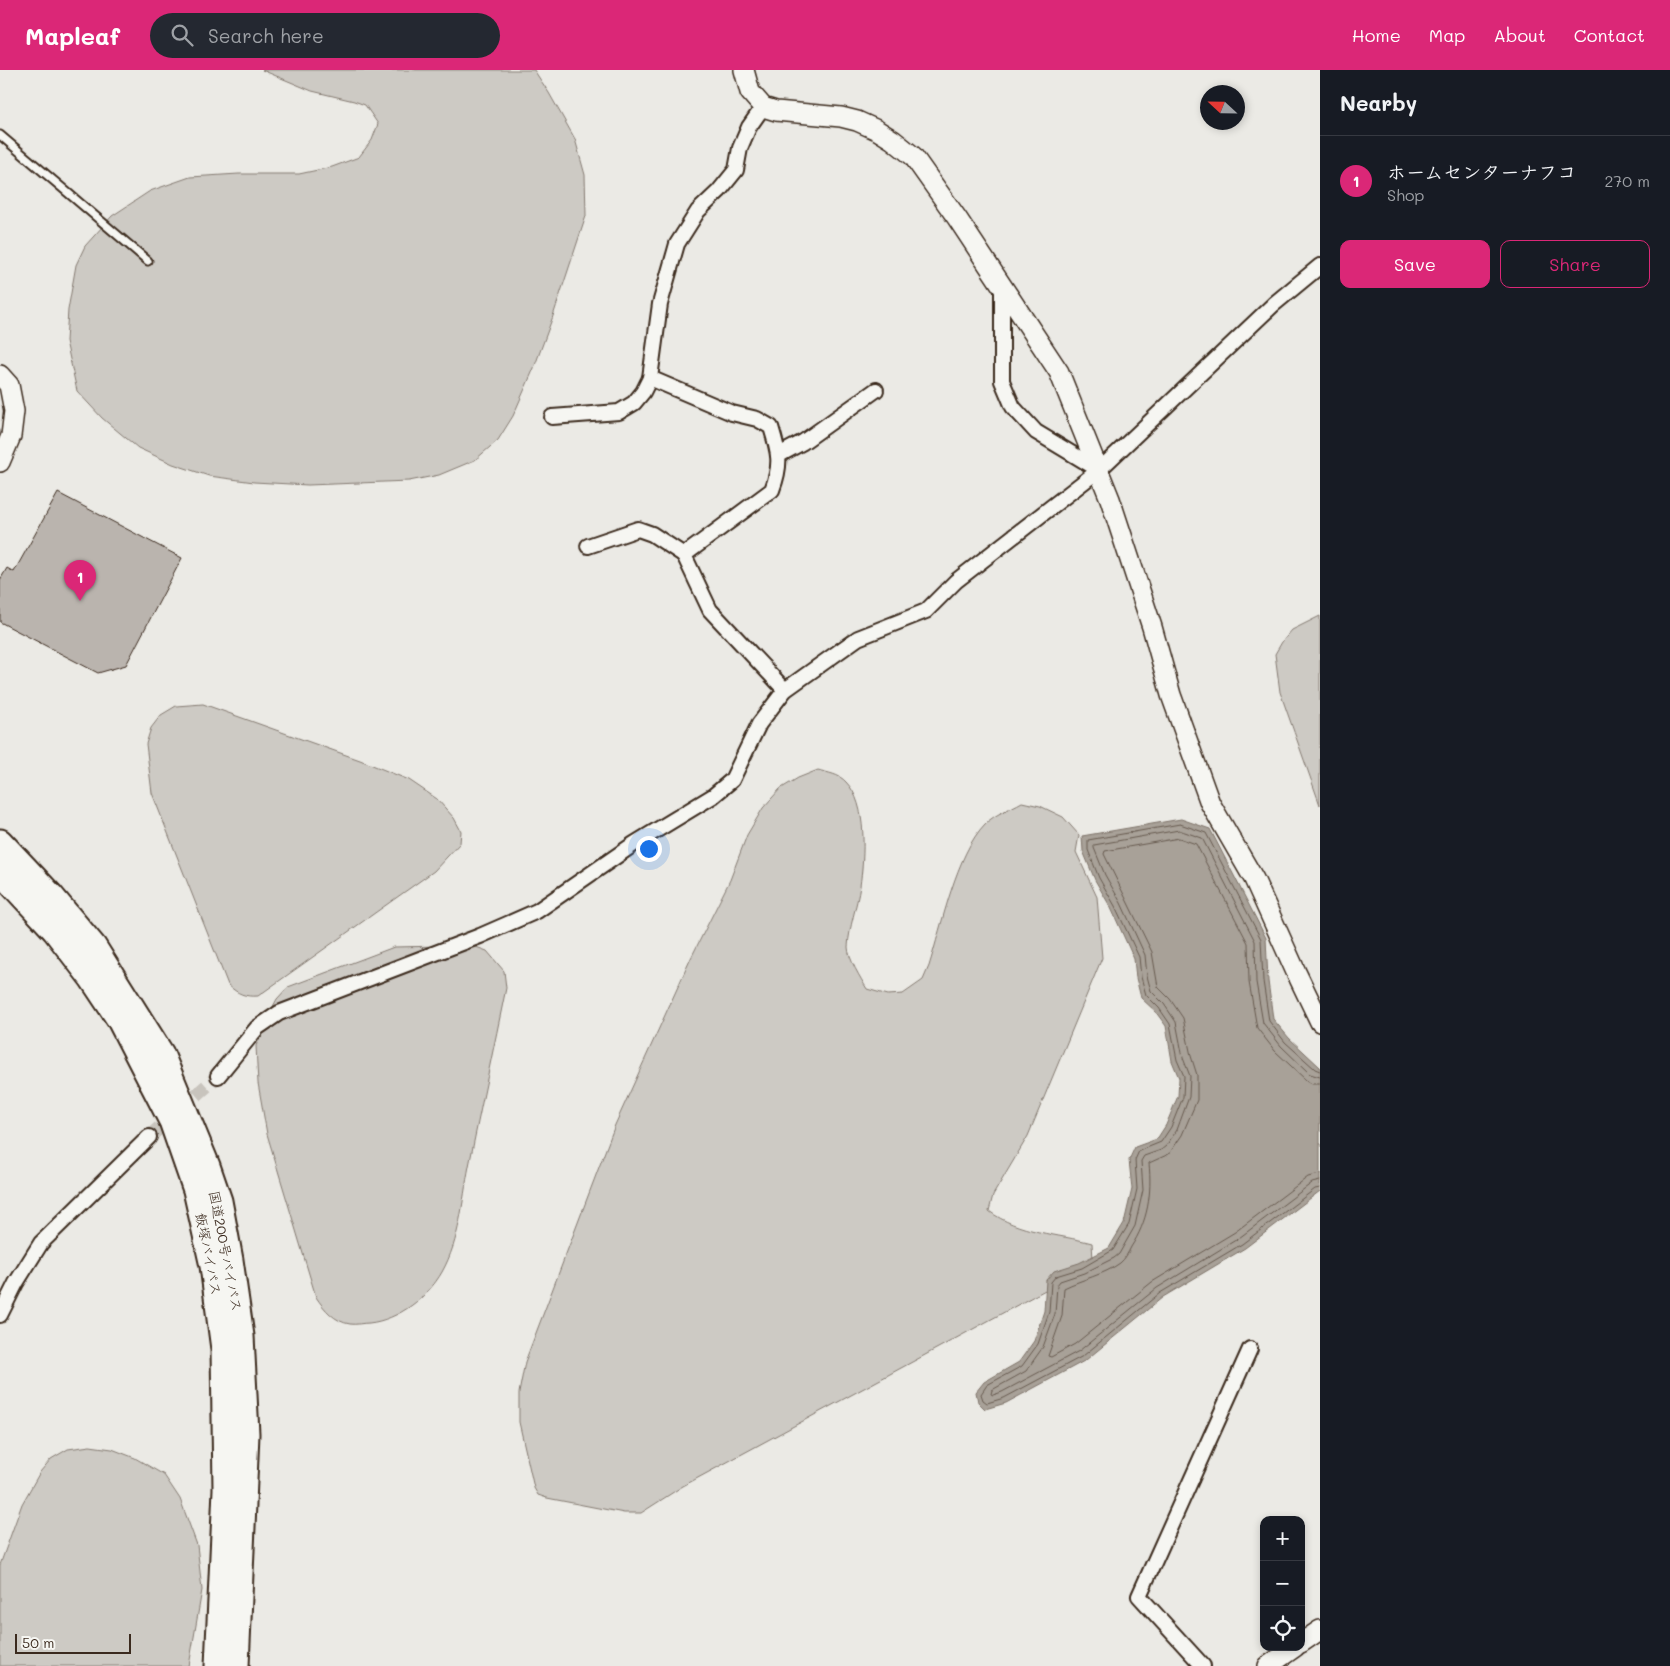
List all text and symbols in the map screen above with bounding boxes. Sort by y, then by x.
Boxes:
search box [150,13,500,58]
text: Mapleaf [25,20,120,51]
icon: search [168,21,196,49]
text: Search here [208,23,324,48]
text: Home [1352,23,1401,47]
text: Map [1429,23,1465,47]
text: About [1493,23,1546,47]
text: Contact [1574,23,1645,47]
north arrow [1200,85,1245,130]
text: Nearby [1340,89,1417,116]
text: ホームセンターナフコ [1387,159,1576,184]
text: 1 [1352,170,1360,191]
text: 270 m [1604,170,1650,191]
text: Shop [1387,184,1424,205]
button: Save [1340,240,1490,288]
button: Share [1500,240,1650,288]
pin: 1 [64,560,96,601]
your location [636,836,662,862]
street label: 国道200号バイパス [205,1189,247,1313]
street label: 飯塚バイパス [192,1211,226,1297]
map controls [1260,1516,1305,1651]
button: + [1260,1516,1305,1561]
button: − [1260,1561,1305,1606]
button: locate [1260,1606,1305,1651]
scale bar [15,1631,131,1654]
text: 50 m [22,1633,54,1652]

